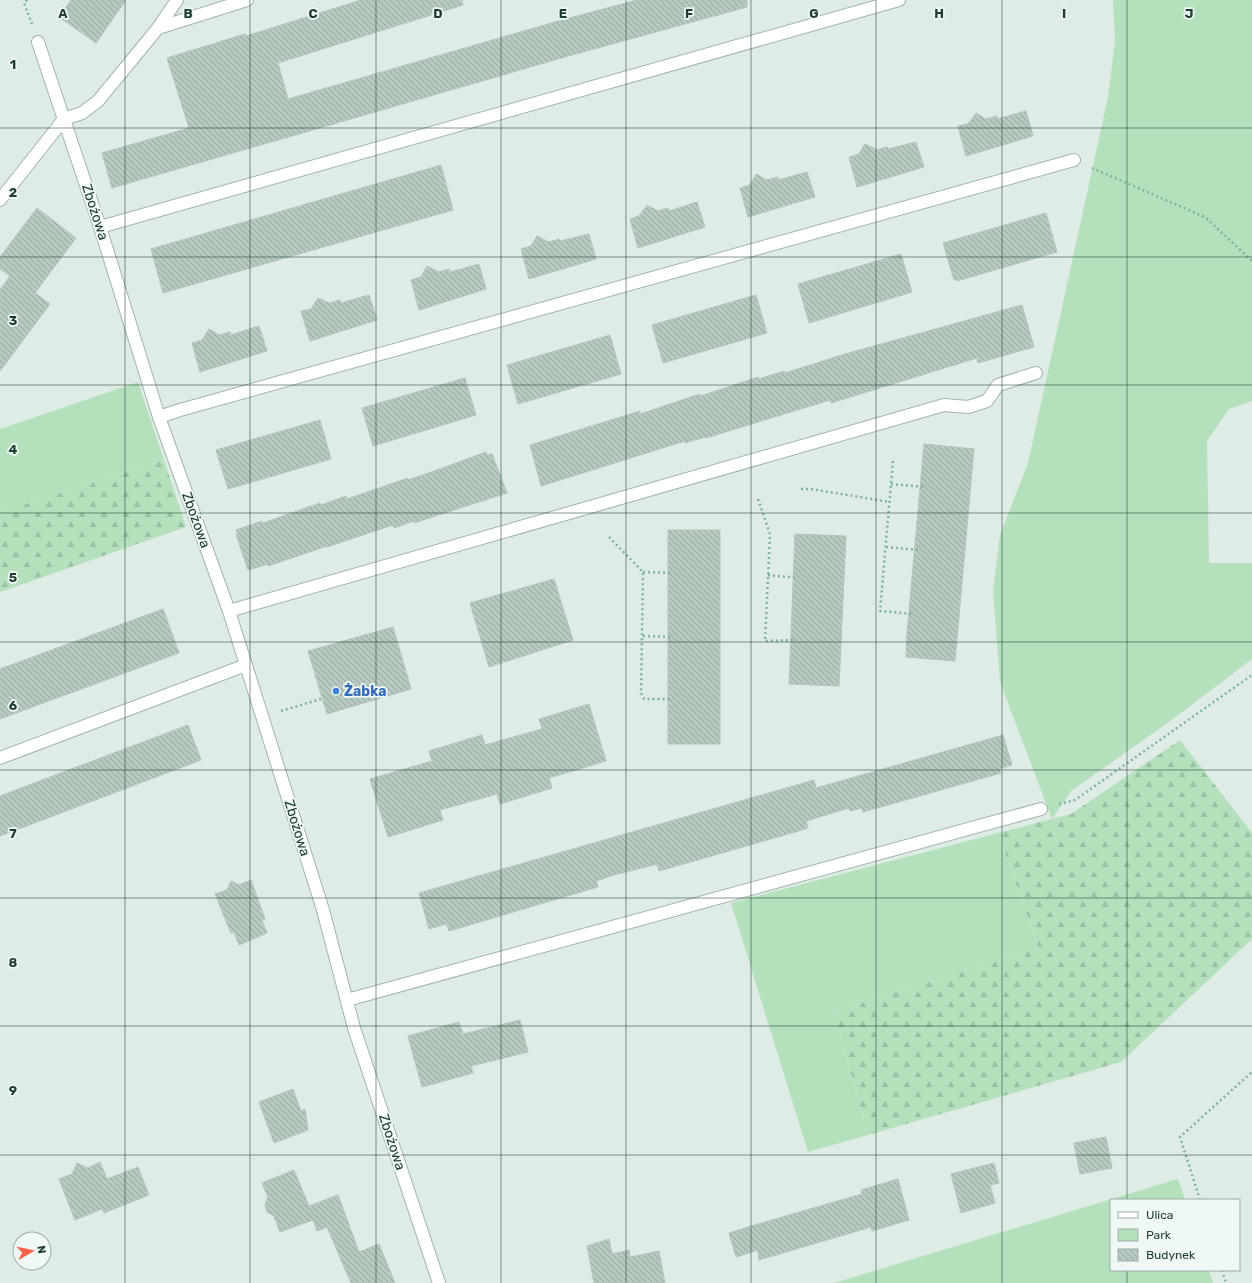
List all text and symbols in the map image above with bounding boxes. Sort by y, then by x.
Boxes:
text: A [58,6,68,21]
text: B [183,6,193,21]
text: C [308,6,318,21]
text: D [433,6,443,21]
text: E [559,6,567,21]
text: F [685,6,693,21]
text: G [809,6,819,21]
text: H [934,6,944,21]
text: I [1062,6,1066,21]
text: J [1185,6,1193,21]
text: 1 [10,57,16,72]
street label: Zbożowa [78,182,112,242]
text: 2 [9,185,17,200]
text: 3 [9,313,18,328]
text: 4 [9,442,18,457]
street label: Zbożowa [178,490,214,550]
text: 5 [9,570,17,585]
place label: Żabka [344,682,387,700]
marker: Żabka [331,686,341,696]
text: 6 [9,698,18,713]
street label: Zbożowa [280,798,314,858]
text: 7 [9,826,17,841]
text: 8 [9,955,18,970]
text: 9 [9,1083,17,1098]
street label: Zbożowa [375,1112,409,1172]
legend [1110,1199,1240,1271]
text: Ulica [1146,1208,1173,1222]
text: Park [1146,1228,1172,1242]
north arrow [12,1231,52,1271]
text: N [34,1245,48,1255]
text: Budynek [1146,1248,1196,1262]

